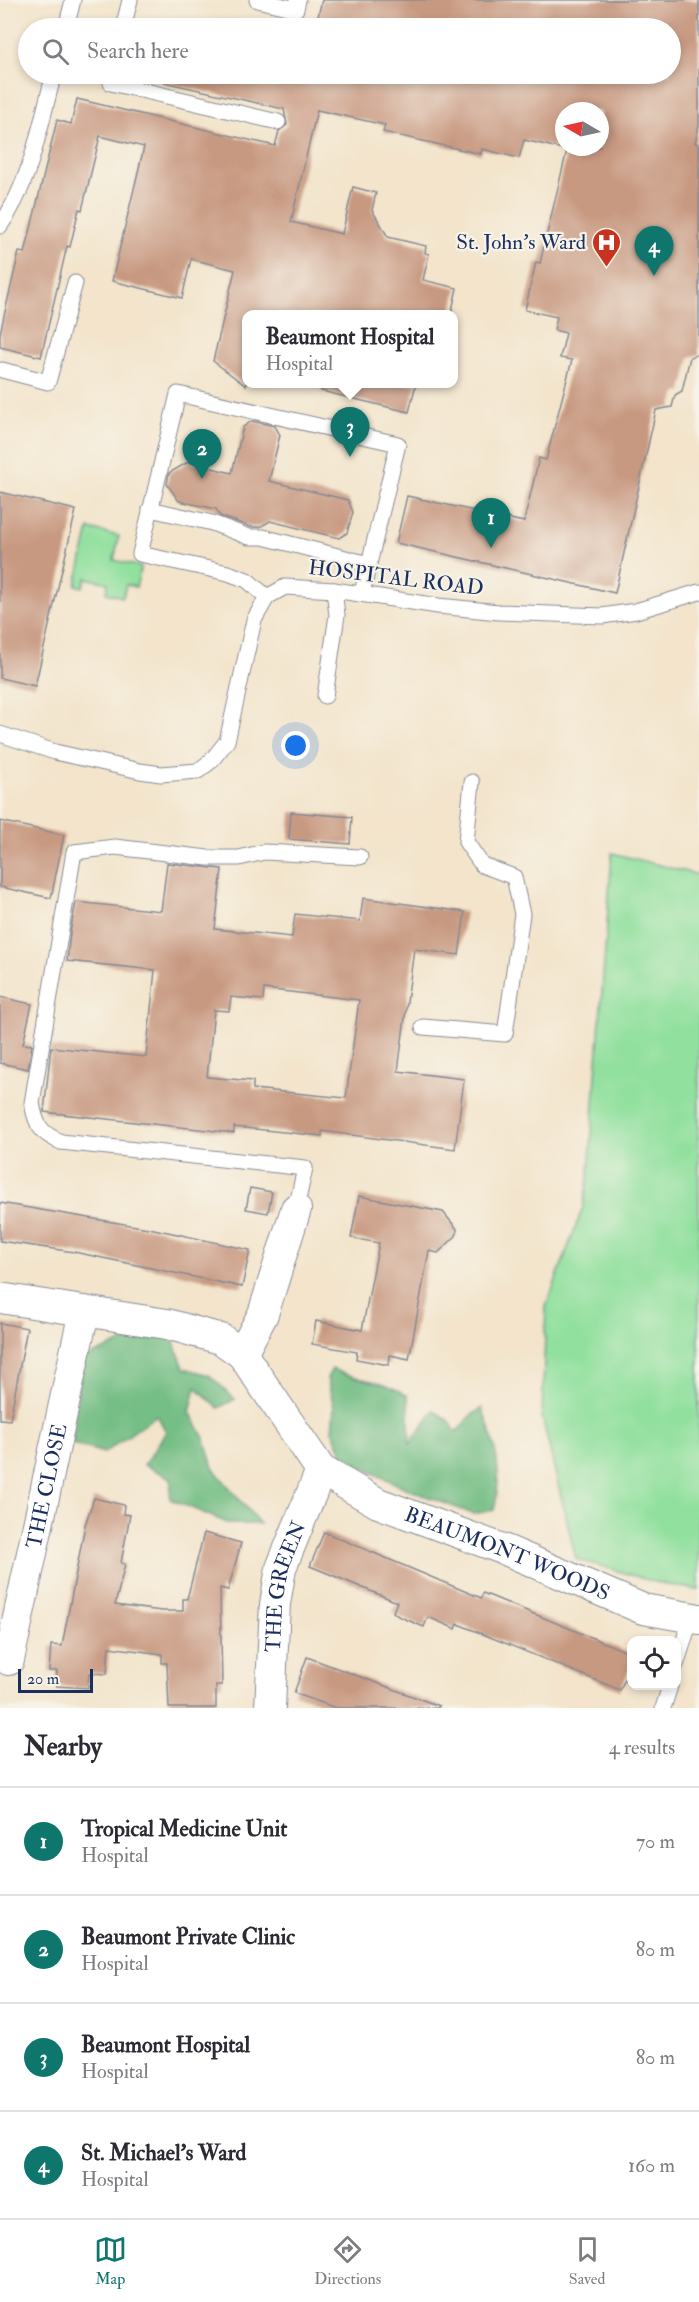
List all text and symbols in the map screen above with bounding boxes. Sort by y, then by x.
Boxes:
search box [18,18,681,84]
icon: search [39,35,72,68]
text: Search here [87,37,189,65]
north arrow [555,102,609,156]
hospital icon: St. John's Ward [591,226,623,268]
pin: 4 [634,226,674,276]
place label: St. John's Ward [456,229,587,256]
popup [242,310,458,388]
text: Beaumont Hospital [265,323,435,351]
text: Hospital [265,351,333,376]
pin: 3 [330,408,370,457]
pin: 2 [182,430,222,479]
pin: 1 [472,498,510,548]
street label: HOSPITAL ROAD [307,554,485,602]
your location [281,731,310,760]
street label: THE CLOSE [20,1421,73,1551]
street label: BEAUMONT WOODS [401,1501,614,1607]
street label: THE GREEN [259,1517,312,1653]
map controls [627,1636,681,1690]
button: locate [627,1636,681,1690]
scale bar [18,1666,93,1694]
text: 20 m [27,1669,59,1689]
text: Nearby [24,1731,102,1763]
text: 4 results [609,1735,675,1760]
text: Tropical Medicine Unit [81,1815,287,1843]
text: 1 [40,1829,47,1854]
text: 70 m [636,1829,675,1854]
text: Hospital [81,1843,149,1868]
text: Beaumont Private Clinic [81,1923,295,1951]
text: 2 [38,1937,49,1962]
text: 80 m [636,1937,675,1962]
text: Hospital [81,1951,149,1976]
text: Beaumont Hospital [81,2031,250,2059]
text: 3 [40,2045,47,2070]
text: 80 m [636,2045,675,2070]
text: Hospital [81,2059,149,2084]
text: St. Michael's Ward [81,2139,246,2167]
text: 4 [38,2153,49,2178]
text: 160 m [628,2153,675,2178]
text: Hospital [81,2167,149,2192]
tab: Map [94,2233,127,2289]
tab: Directions [314,2233,381,2289]
tab: Saved [569,2233,605,2289]

